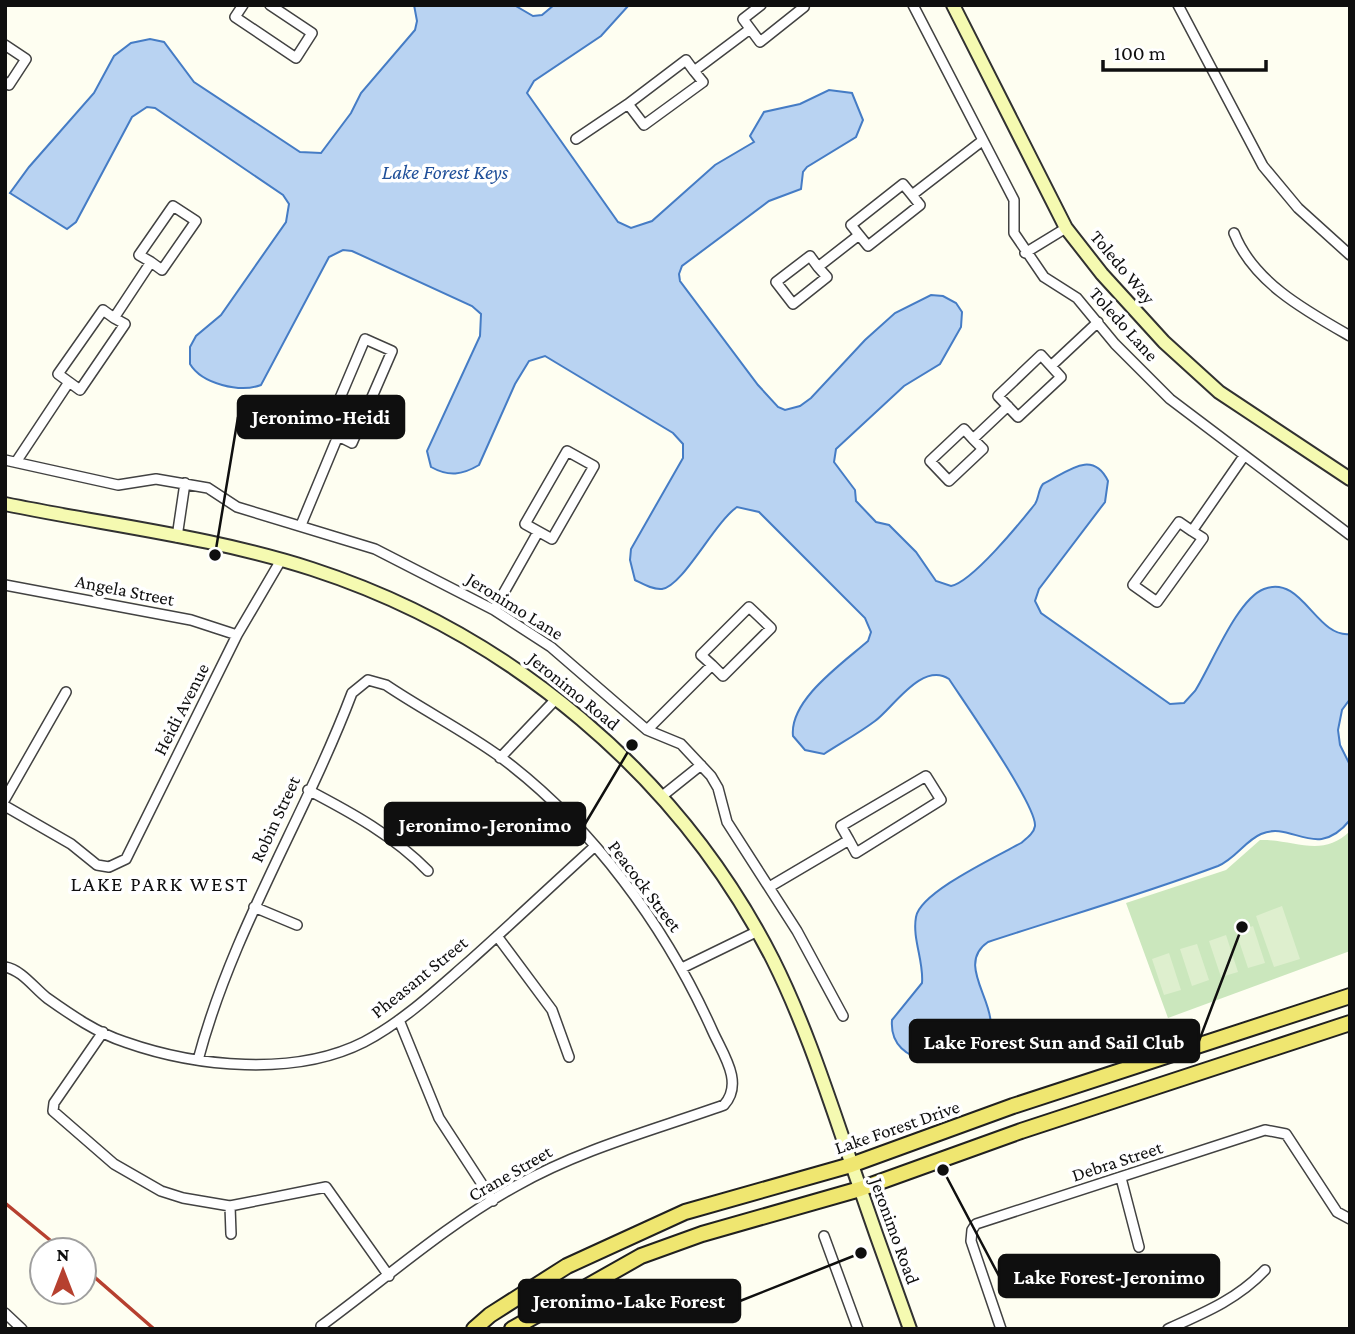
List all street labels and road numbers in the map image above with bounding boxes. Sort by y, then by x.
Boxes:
street label: Toledo Way [1086,226,1160,308]
street label: Toledo Lane [1085,283,1163,365]
street label: Jeronimo Lane [461,567,567,644]
street label: Angela Street [74,570,177,610]
street label: Jeronimo Road [522,646,624,734]
street label: Heidi Avenue [149,660,213,758]
street label: Robin Street [246,772,304,865]
street label: Peacock Street [604,836,686,936]
street label: Pheasant Street [367,931,472,1022]
street label: Lake Forest Drive [832,1096,962,1158]
street label: Debra Street [1069,1136,1166,1186]
street label: Crane Street [464,1140,556,1205]
street label: Jeronimo Road [865,1173,924,1287]

